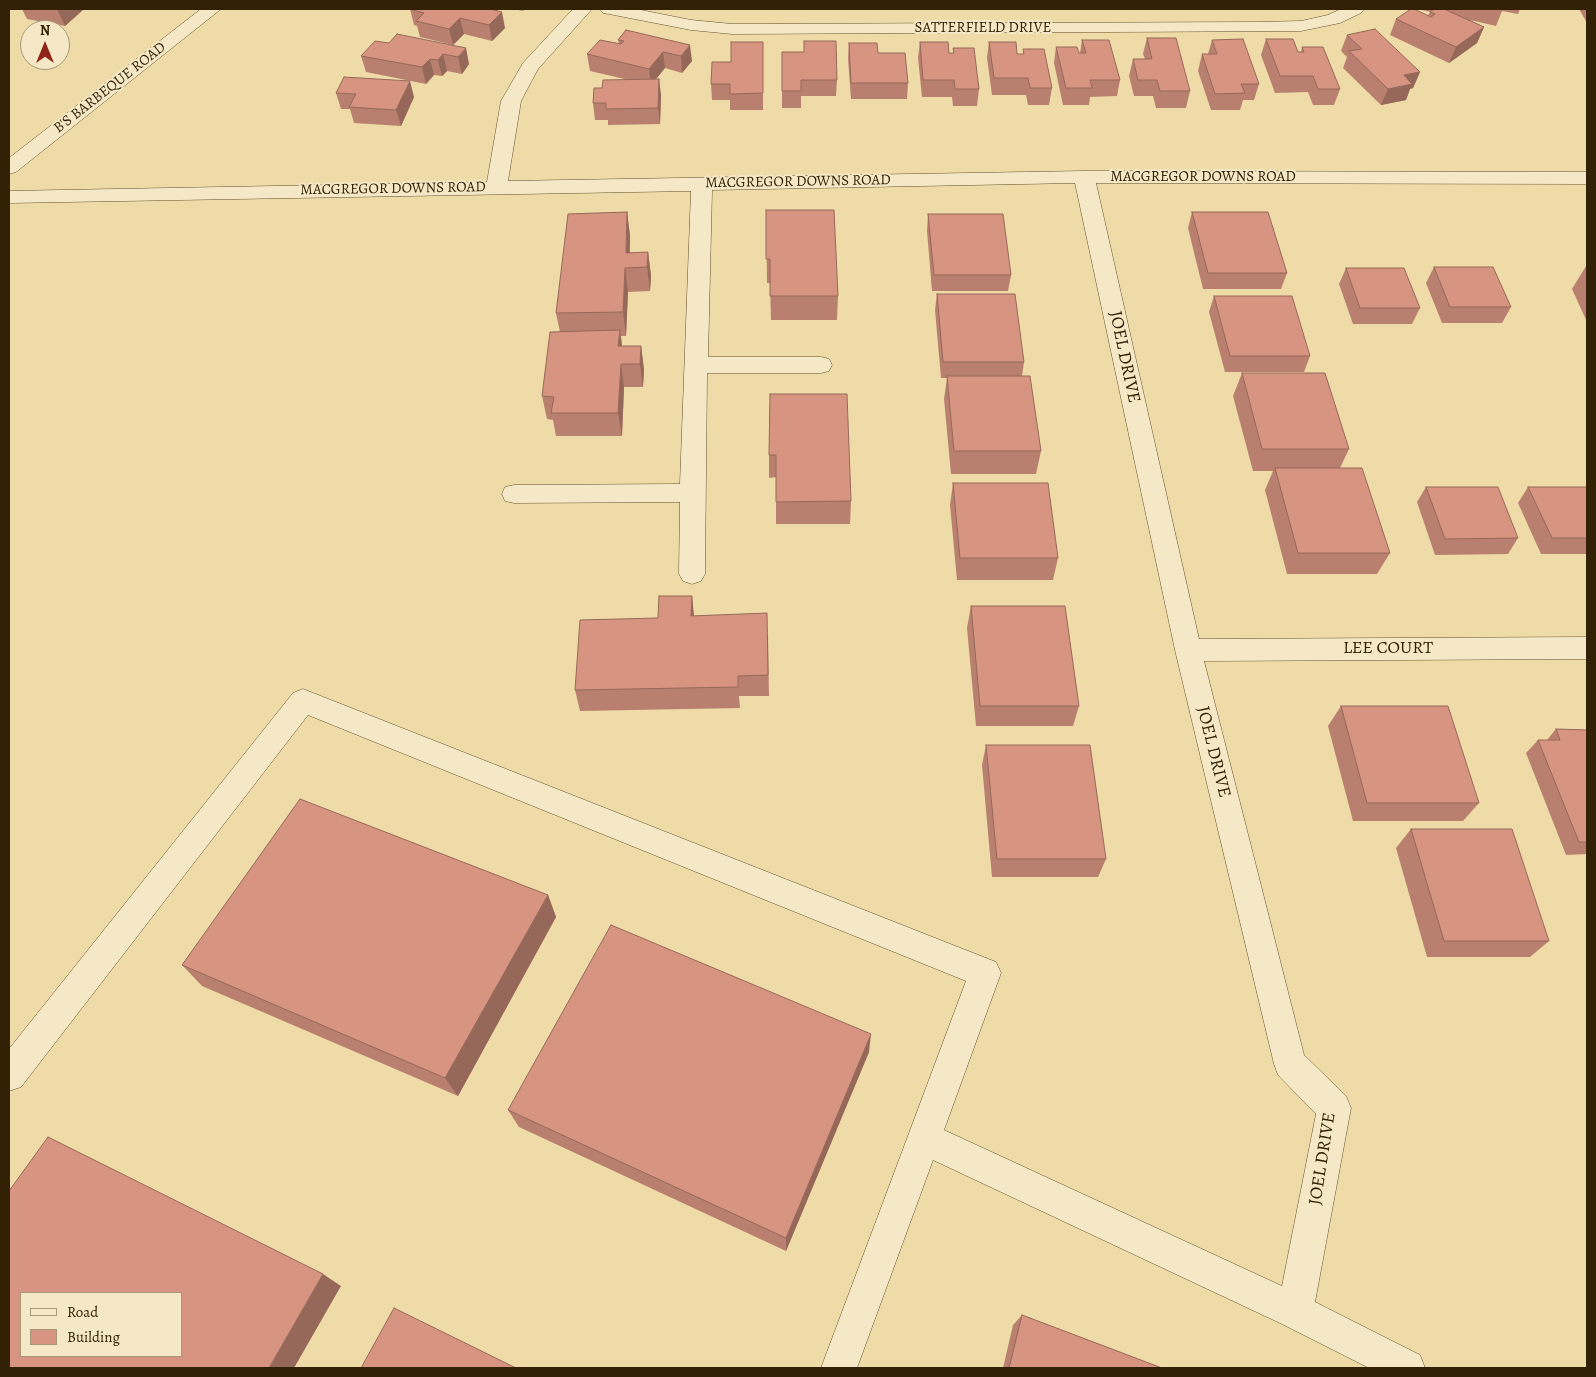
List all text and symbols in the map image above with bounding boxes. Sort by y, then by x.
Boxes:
street label: SATTERFIELD DRIVE [915,19,1051,37]
north arrow [20,20,70,70]
text: N [40,21,50,40]
street label: B'S BARBEQUE ROAD [50,39,170,137]
street label: MACGREGOR DOWNS ROAD [1110,168,1296,186]
street label: MACGREGOR DOWNS ROAD [705,171,891,193]
street label: MACGREGOR DOWNS ROAD [300,178,486,200]
street label: JOEL DRIVE [1104,309,1144,405]
street label: LEE COURT [1343,638,1433,660]
street label: JOEL DRIVE [1191,704,1235,800]
street label: JOEL DRIVE [1305,1111,1341,1207]
legend [20,1292,182,1357]
text: Road [67,1302,98,1322]
text: Building [67,1327,120,1347]

